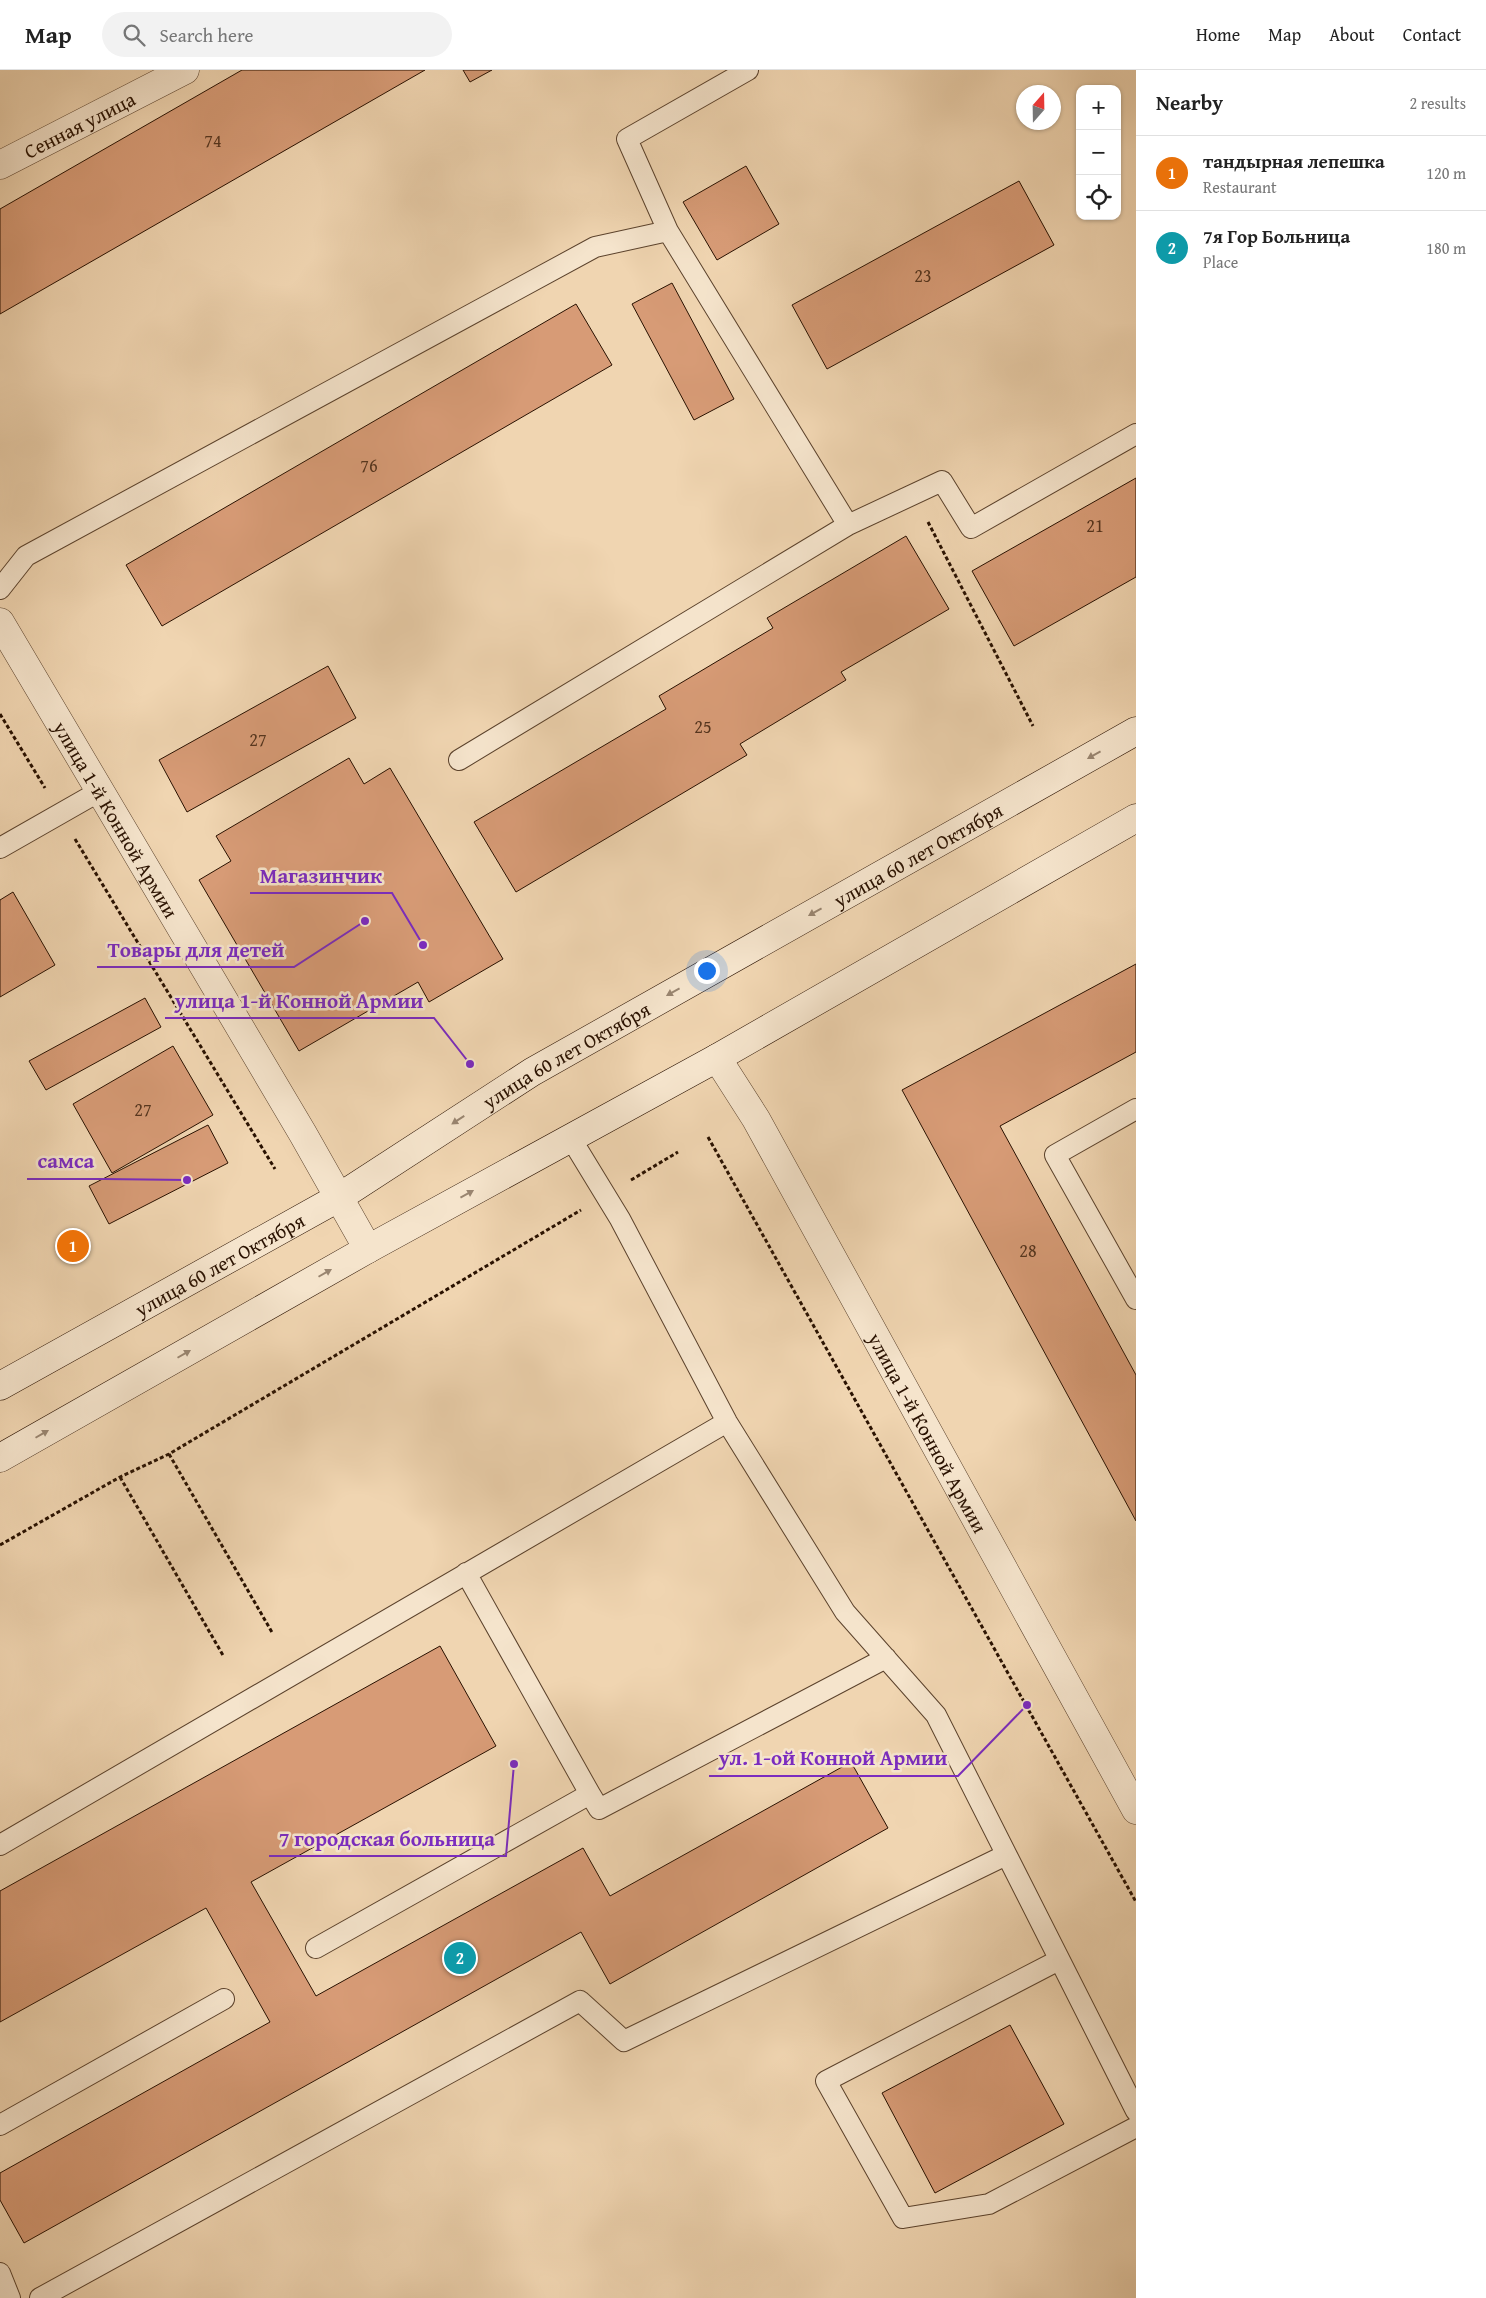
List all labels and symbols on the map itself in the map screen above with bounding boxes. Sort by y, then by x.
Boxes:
street label: Сенная улица [18,83,140,165]
north arrow [1016,85,1061,130]
house number: 74 [204,127,222,154]
house number: 23 [914,262,932,289]
house number: 76 [360,452,378,479]
house number: 21 [1086,512,1104,539]
house number: 25 [694,713,712,740]
street label: улица 1-й Конной Армии [46,714,186,923]
house number: 27 [249,726,267,753]
one-way arrow [1087,751,1100,760]
street label: улица 60 лет Октября [827,795,1008,914]
callout: Магазинчик [250,857,392,893]
text: Магазинчик [260,860,383,891]
one-way arrow [808,908,821,917]
callout: Товары для детей [97,931,294,967]
text: Товары для детей [107,934,285,965]
your location [694,958,720,984]
callout: улица 1-й Конной Армии [165,982,434,1018]
text: улица 1-й Конной Армии [173,985,424,1016]
one-way arrow [666,988,680,996]
street label: улица 60 лет Октября [475,994,655,1116]
house number: 27 [134,1096,152,1123]
one-way arrow [452,1115,465,1124]
callout: самса [27,1143,104,1179]
text: самса [38,1145,95,1176]
one-way arrow [460,1190,473,1199]
street label: улица 60 лет Октября [128,1205,310,1323]
pin: 1 [57,1227,89,1265]
house number: 28 [1019,1237,1037,1264]
one-way arrow [318,1269,332,1278]
street label: улица 1-й Конной Армии [861,1326,995,1538]
one-way arrow [177,1349,190,1358]
one-way arrow [35,1430,50,1438]
callout: ул. 1-ой Конной Армии [709,1740,958,1776]
text: ул. 1-ой Конной Армии [718,1742,947,1773]
callout: 7 городская больница [269,1820,506,1856]
text: 7 городская больница [279,1823,495,1854]
pin: 2 [444,1939,476,1977]

